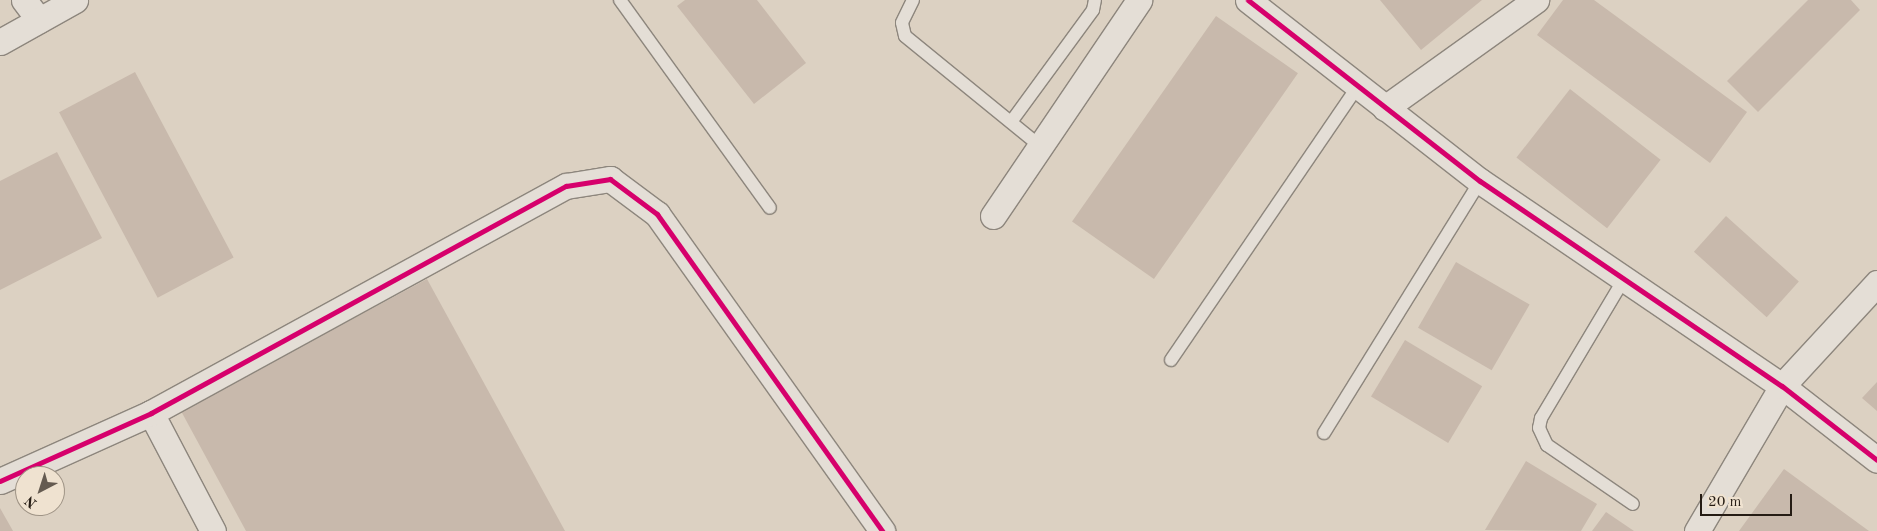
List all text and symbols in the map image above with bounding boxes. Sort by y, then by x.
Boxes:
north arrow [15,466,65,516]
scale bar [1702,484,1794,516]
text: N [22,493,40,511]
text: 20 m [1708,495,1742,510]

